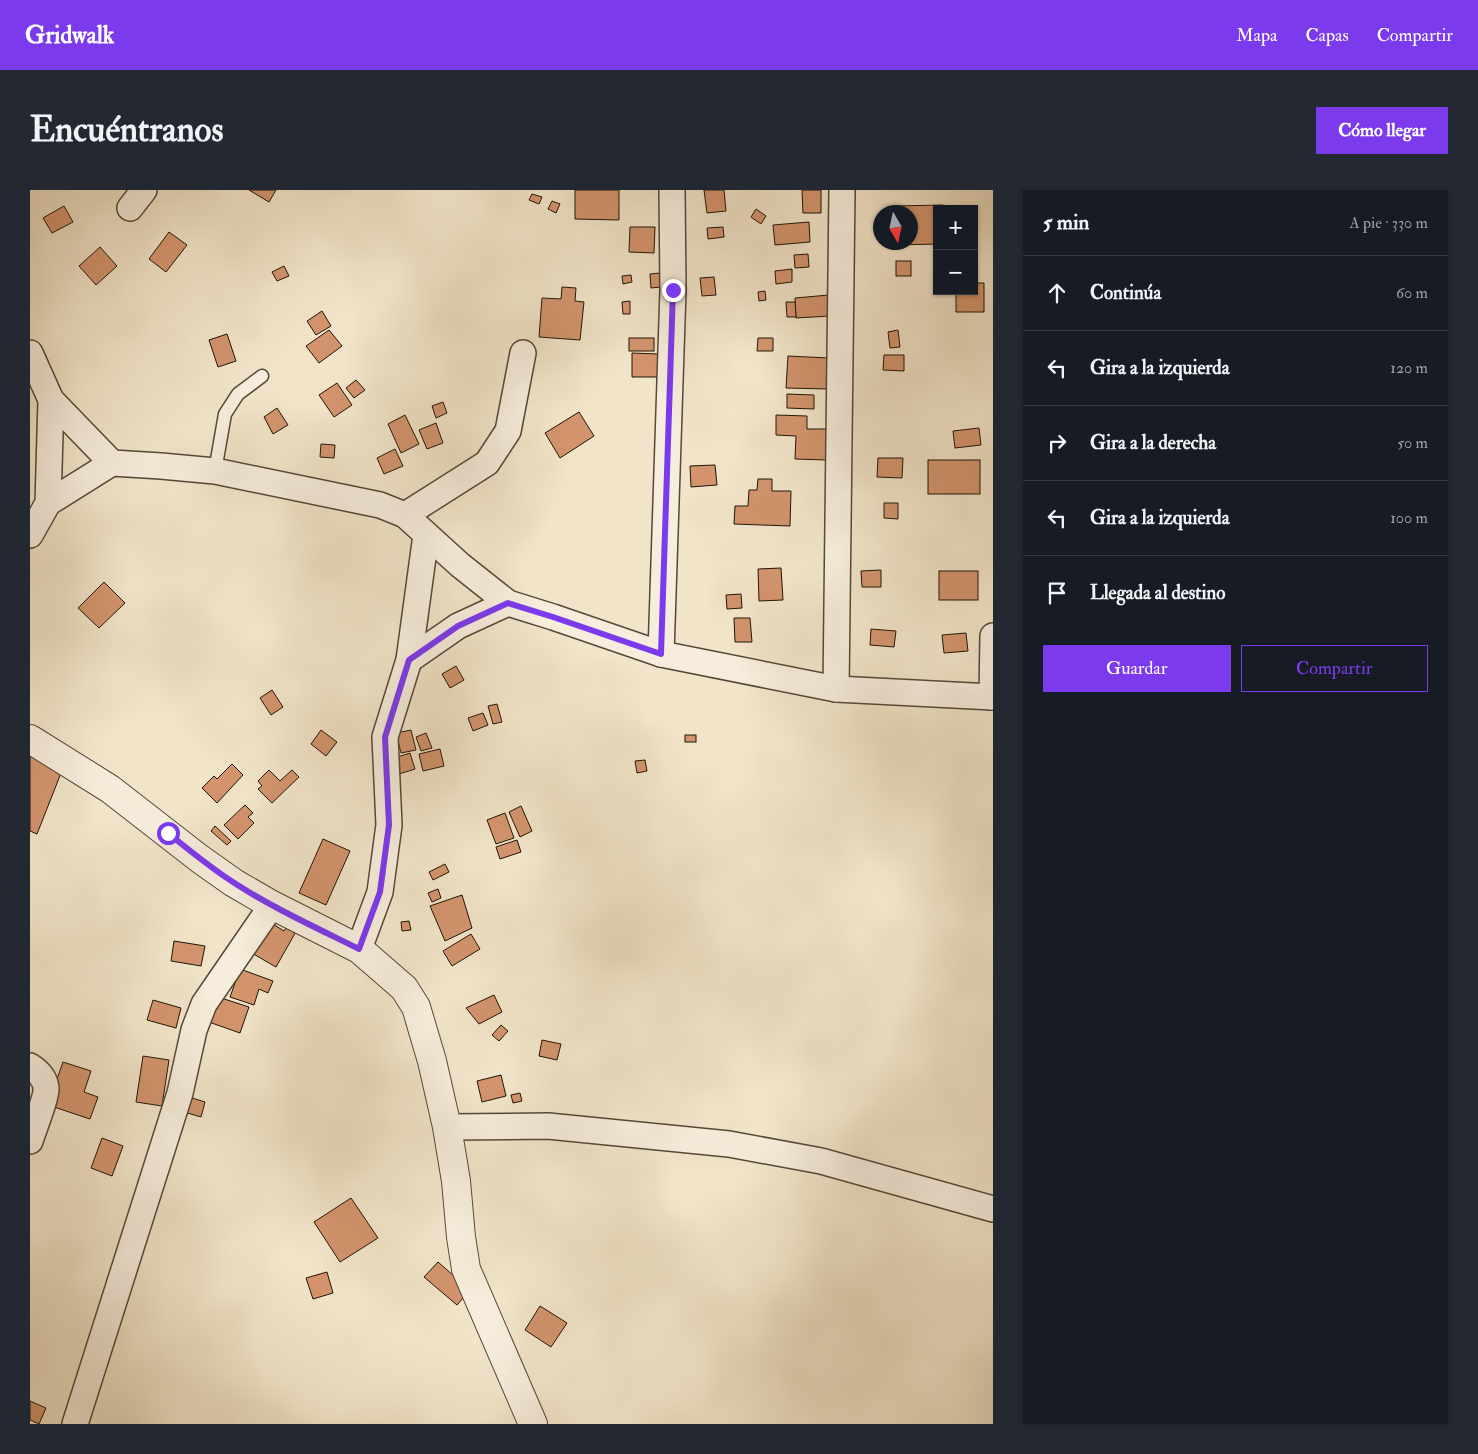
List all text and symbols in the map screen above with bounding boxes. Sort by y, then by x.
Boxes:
text: Gridwalk [25,20,114,51]
text: Mapa [1236,24,1278,47]
text: Capas [1306,24,1349,47]
text: Compartir [1377,24,1453,47]
button: Cómo llegar [1316,107,1448,154]
text: Encuéntranos [30,108,223,152]
north arrow [873,205,918,250]
map controls [933,205,978,295]
button: + [933,205,978,250]
text: 5 min [1043,209,1089,236]
text: A pie · 330 m [1349,213,1428,233]
button: − [933,250,978,295]
route end [662,279,685,302]
icon: ahead [1043,279,1071,307]
text: Continúa [1090,281,1161,305]
text: 60 m [1396,283,1428,303]
icon: left [1043,354,1071,382]
text: Gira a la izquierda [1090,356,1229,380]
text: 120 m [1390,358,1428,378]
icon: right [1043,429,1071,457]
text: Gira a la derecha [1090,431,1216,455]
text: 50 m [1397,433,1428,453]
icon: left [1043,504,1071,532]
text: Gira a la izquierda [1090,506,1229,530]
text: 100 m [1390,508,1428,528]
icon: arrive [1043,579,1071,607]
text: Llegada al destino [1090,581,1225,605]
button: Guardar [1043,645,1231,692]
button: Compartir [1241,645,1428,692]
route start [157,822,180,845]

